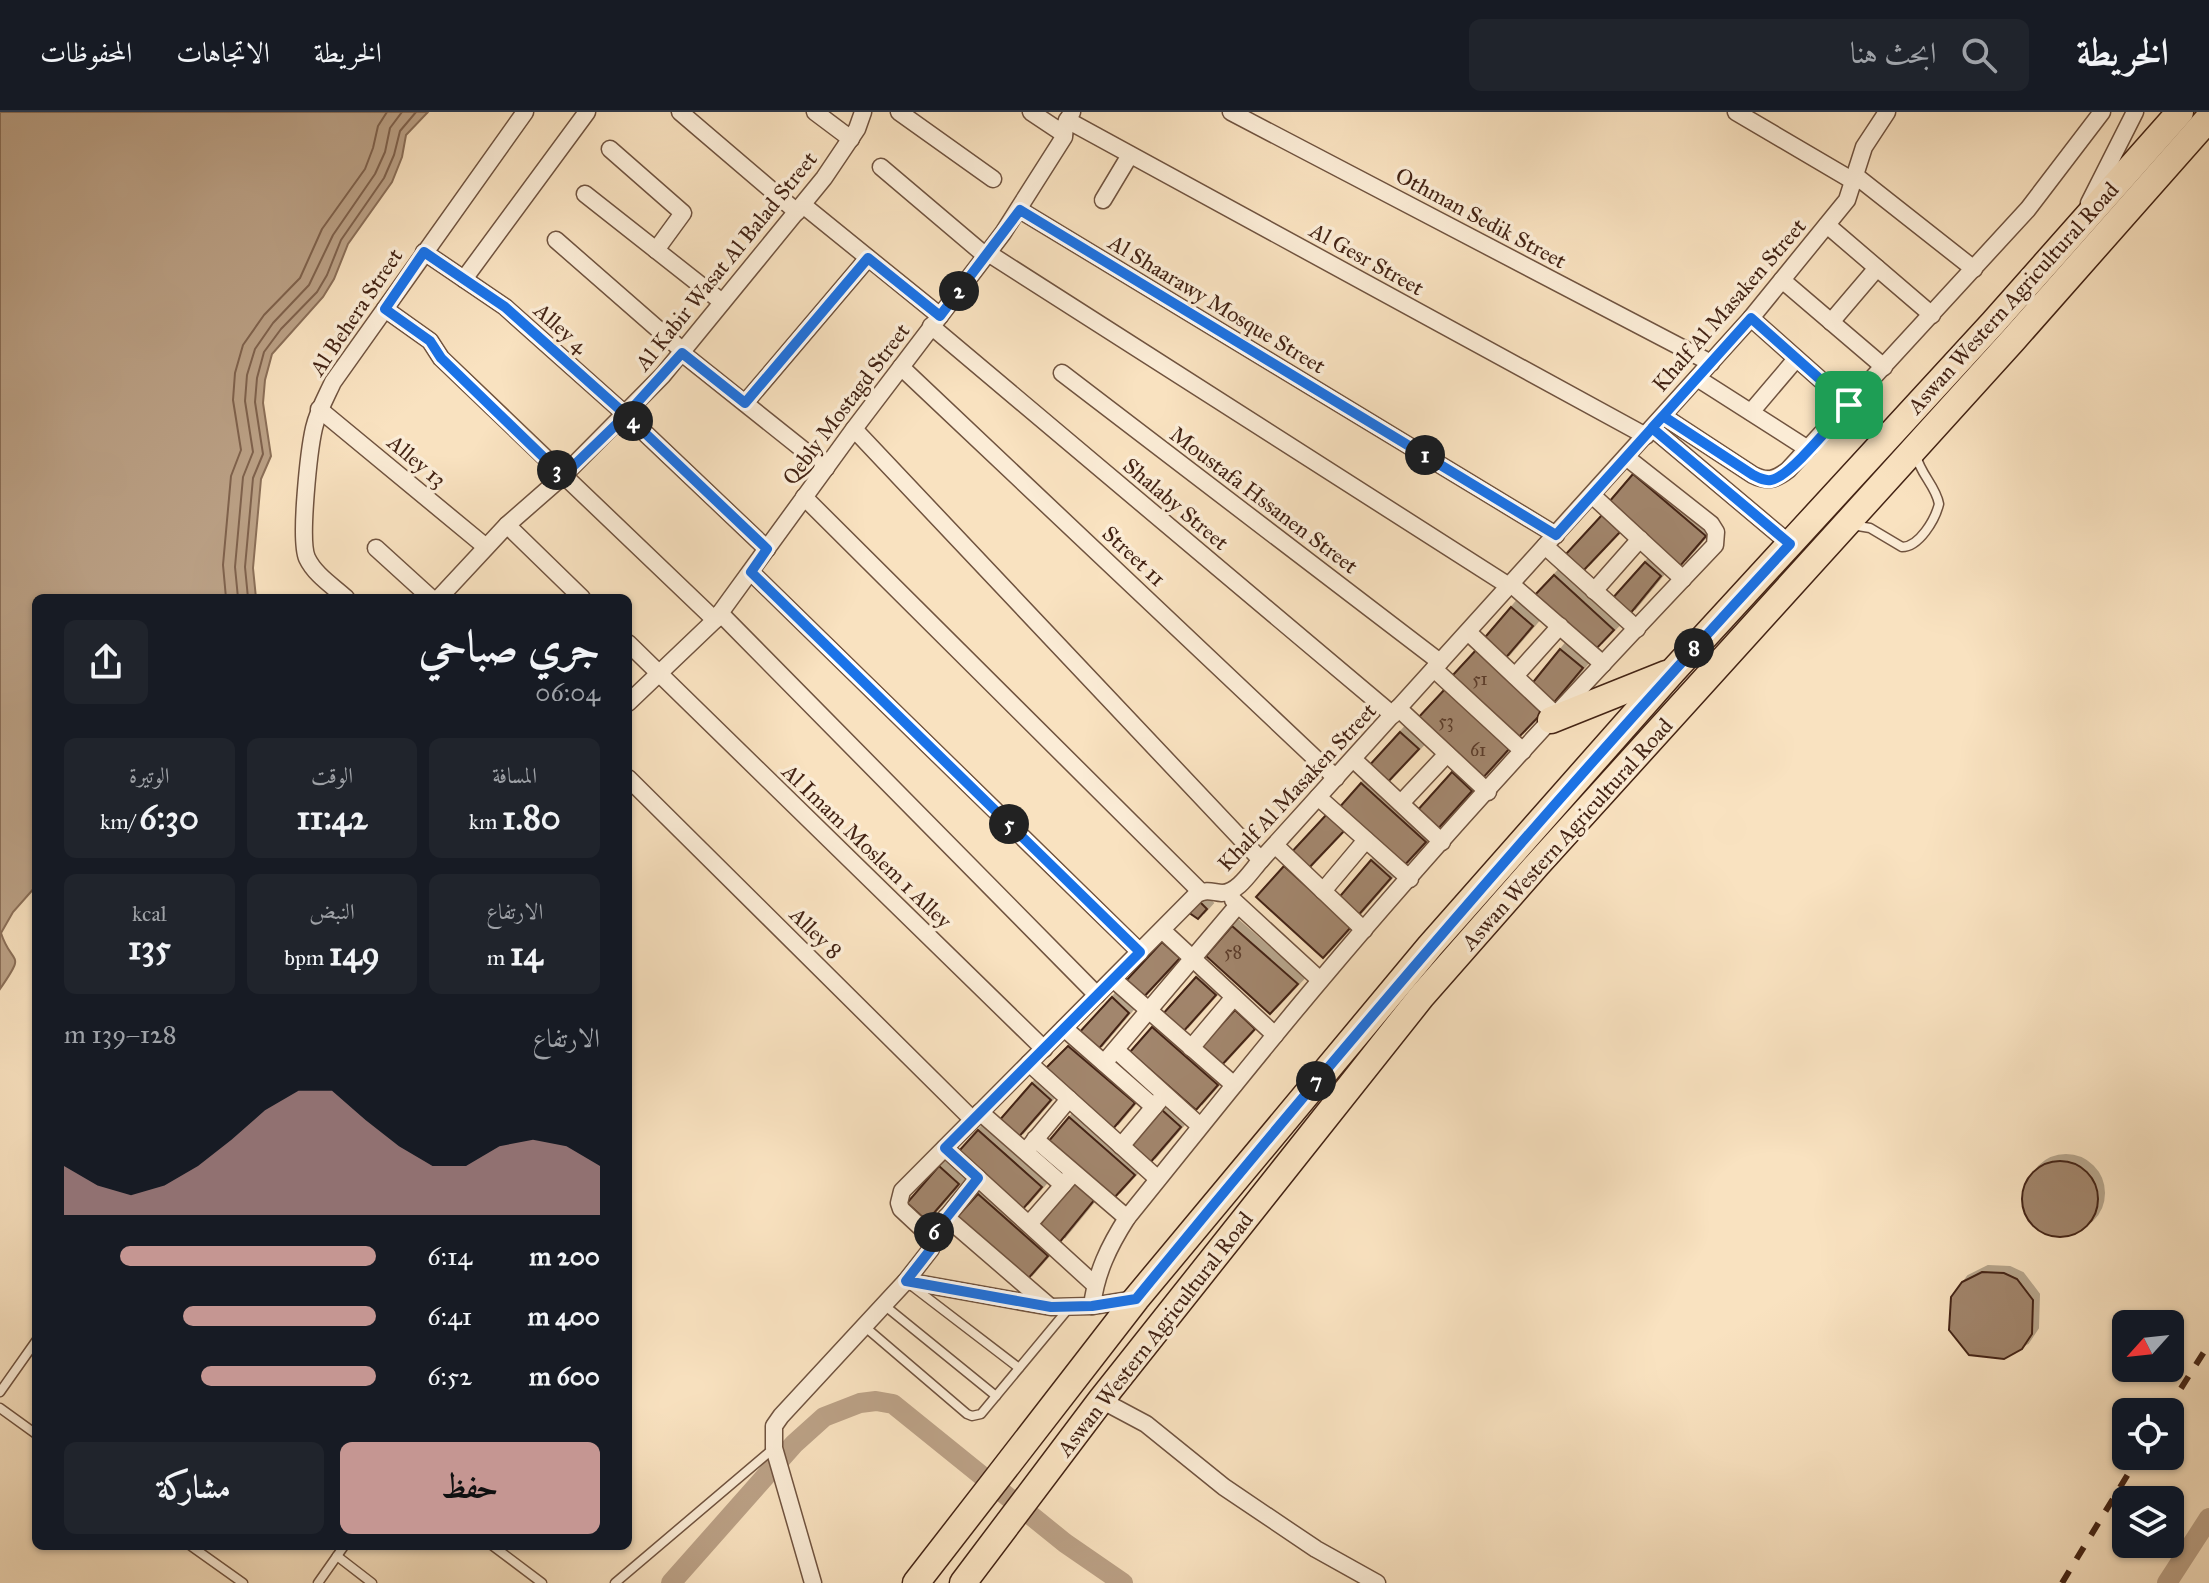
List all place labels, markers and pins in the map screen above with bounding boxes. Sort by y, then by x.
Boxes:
pin: 2 [939,271,979,311]
pin [1815,371,1883,439]
pin: 4 [613,401,653,441]
pin: 1 [1405,435,1445,475]
pin: 3 [537,450,577,490]
pin: 8 [1674,628,1714,668]
pin: 5 [989,804,1029,844]
pin: 7 [1296,1061,1336,1101]
pin: 6 [914,1212,954,1252]

